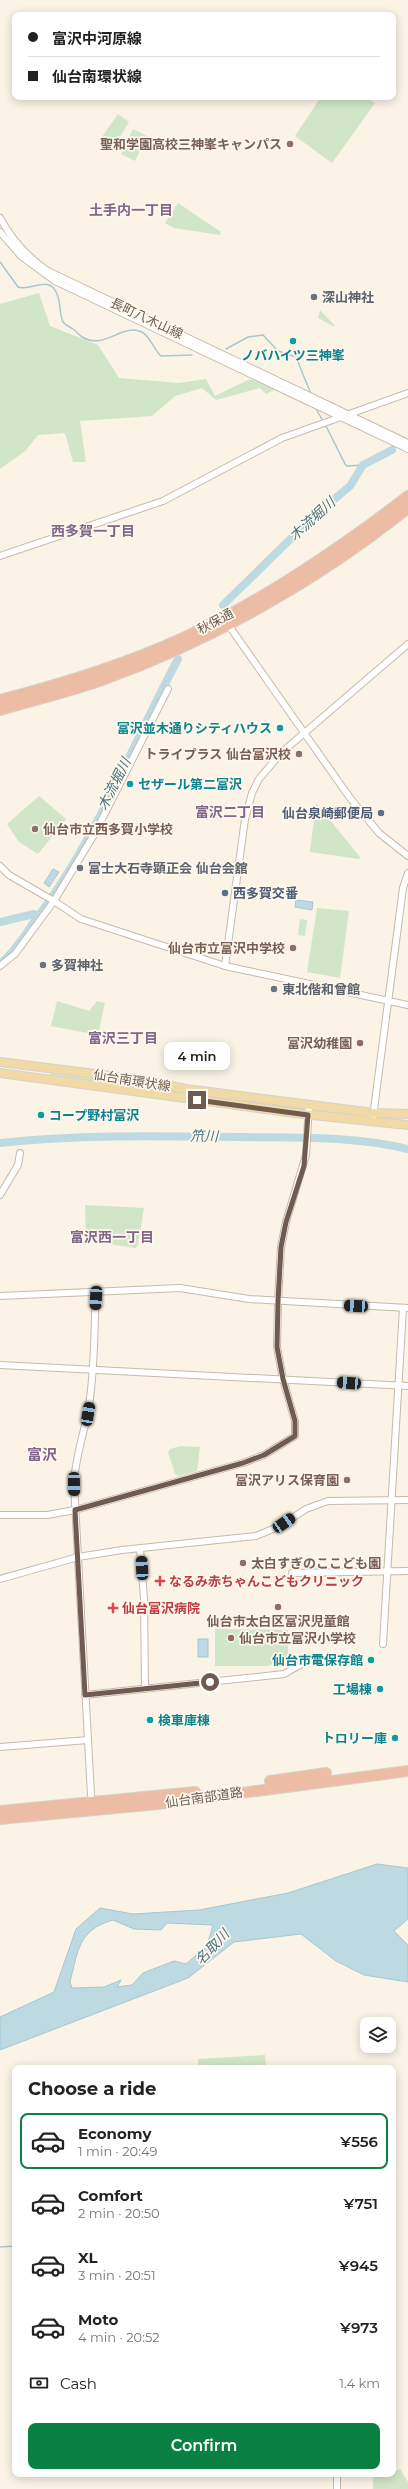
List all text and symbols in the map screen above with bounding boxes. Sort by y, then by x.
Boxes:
text: 富沢中河原線 [52,29,142,48]
text: 仙台南環状線 [52,67,142,86]
place label: 聖和学園高校三神峯キャンパス [100,136,282,152]
marker: 聖和学園高校三神峯キャンパス [285,139,295,149]
district label: 土手内一丁目 [89,201,173,219]
place label: 深山神社 [322,289,374,305]
marker: 深山神社 [309,292,319,302]
street label: 長町八木山線 [108,294,186,342]
marker: ノバハイツ三神峯 [288,336,298,346]
place label: ノバハイツ三神峯 [241,347,345,363]
water label: 木流堀川 [285,492,340,544]
district label: 西多賀一丁目 [51,522,135,540]
street label: 秋保通 [194,605,236,637]
place label: 富沢並木通りシティハウス [117,720,272,736]
marker: 富沢並木通りシティハウス [275,723,285,733]
place label: トライプラス 仙台富沢校 [145,746,291,762]
marker: トライプラス 仙台富沢校 [294,749,304,759]
water label: 木流堀川 [93,753,136,813]
place label: セザール第二富沢 [138,776,242,792]
marker: セザール第二富沢 [125,779,135,789]
district label: 富沢二丁目 [195,803,265,821]
place label: 仙台泉崎郵便局 [282,805,373,821]
marker: 仙台泉崎郵便局 [376,808,386,818]
place label: 仙台市立西多賀小学校 [43,821,173,837]
marker: 仙台市立西多賀小学校 [30,824,40,834]
place label: 富士大石寺顕正会 仙台会舘 [88,860,248,876]
marker: 富士大石寺顕正会 仙台会舘 [75,863,85,873]
place label: 西多賀交番 [233,885,298,901]
marker: 西多賀交番 [220,888,230,898]
place label: 仙台市立富沢中学校 [168,940,285,956]
marker: 仙台市立富沢中学校 [288,943,298,953]
place label: 多賀神社 [51,957,103,973]
marker: 多賀神社 [38,960,48,970]
place label: 東北偕和曾館 [282,981,360,997]
marker: 東北偕和曾館 [269,984,279,994]
district label: 富沢三丁目 [88,1029,158,1047]
place label: 富沢幼稚園 [287,1035,352,1051]
marker: 富沢幼稚園 [355,1038,365,1048]
callout: 4 min [164,1042,230,1070]
text: 4 min [178,1048,216,1064]
street label: 仙台南環状線 [92,1066,172,1094]
route end [188,1091,206,1109]
place label: コープ野村富沢 [49,1107,139,1123]
marker: コープ野村富沢 [36,1110,46,1120]
water label: 笊川 [190,1127,220,1145]
district label: 富沢西一丁目 [70,1228,154,1246]
car [89,1286,103,1310]
car [344,1299,368,1313]
car [337,1376,361,1390]
car [80,1401,96,1427]
district label: 富沢 [27,1445,57,1464]
car [68,1472,80,1496]
place label: 富沢アリス保育園 [235,1472,339,1488]
marker: 富沢アリス保育園 [342,1475,352,1485]
car [271,1511,297,1535]
place label: 太白すぎのここども園 [251,1555,381,1571]
car [135,1556,149,1580]
marker: 太白すぎのここども園 [238,1558,248,1568]
place label: なるみ赤ちゃんこどもクリニック [169,1573,364,1589]
marker: なるみ赤ちゃんこどもクリニック [154,1575,166,1587]
place label: 仙台富沢病院 [122,1600,200,1616]
marker: 仙台富沢病院 [107,1602,119,1614]
marker: 仙台市太白区富沢児童館 [273,1602,283,1612]
place label: 仙台市太白区富沢児童館 [206,1613,350,1629]
place label: 仙台市立富沢小学校 [239,1630,356,1646]
marker: 仙台市立富沢小学校 [226,1633,236,1643]
place label: 仙台市電保存館 [272,1652,363,1668]
marker: 仙台市電保存館 [366,1655,376,1665]
route start [201,1673,219,1691]
place label: 工場棟 [333,1681,372,1697]
marker: 工場棟 [375,1684,385,1694]
place label: 検車庫棟 [158,1712,210,1728]
marker: 検車庫棟 [145,1715,155,1725]
place label: トロリー庫 [322,1730,387,1746]
marker: トロリー庫 [390,1733,400,1743]
street label: 仙台南部道路 [164,1784,244,1810]
water label: 名取川 [191,1924,234,1968]
map controls [360,2017,396,2053]
button: layers [360,2017,396,2053]
text: Choose a ride [28,2078,156,2100]
icon: car [30,2123,66,2159]
text: Economy [78,2124,151,2143]
text: ¥556 [340,2132,378,2151]
text: 1 min · 20:49 [78,2143,157,2159]
icon: car [30,2185,66,2221]
text: Comfort [78,2186,143,2205]
text: ¥751 [343,2194,378,2213]
text: 2 min · 20:50 [78,2205,160,2221]
icon: car [30,2247,66,2283]
text: XL [78,2248,97,2267]
text: ¥945 [339,2256,378,2275]
text: 3 min · 20:51 [78,2267,156,2283]
icon: car [30,2309,66,2345]
text: Moto [78,2310,118,2329]
text: ¥973 [340,2318,378,2337]
text: 4 min · 20:52 [78,2329,160,2345]
icon: cash [28,2372,50,2394]
text: Cash [60,2374,97,2393]
text: 1.4 km [339,2375,380,2391]
button: Confirm [28,2423,380,2469]

